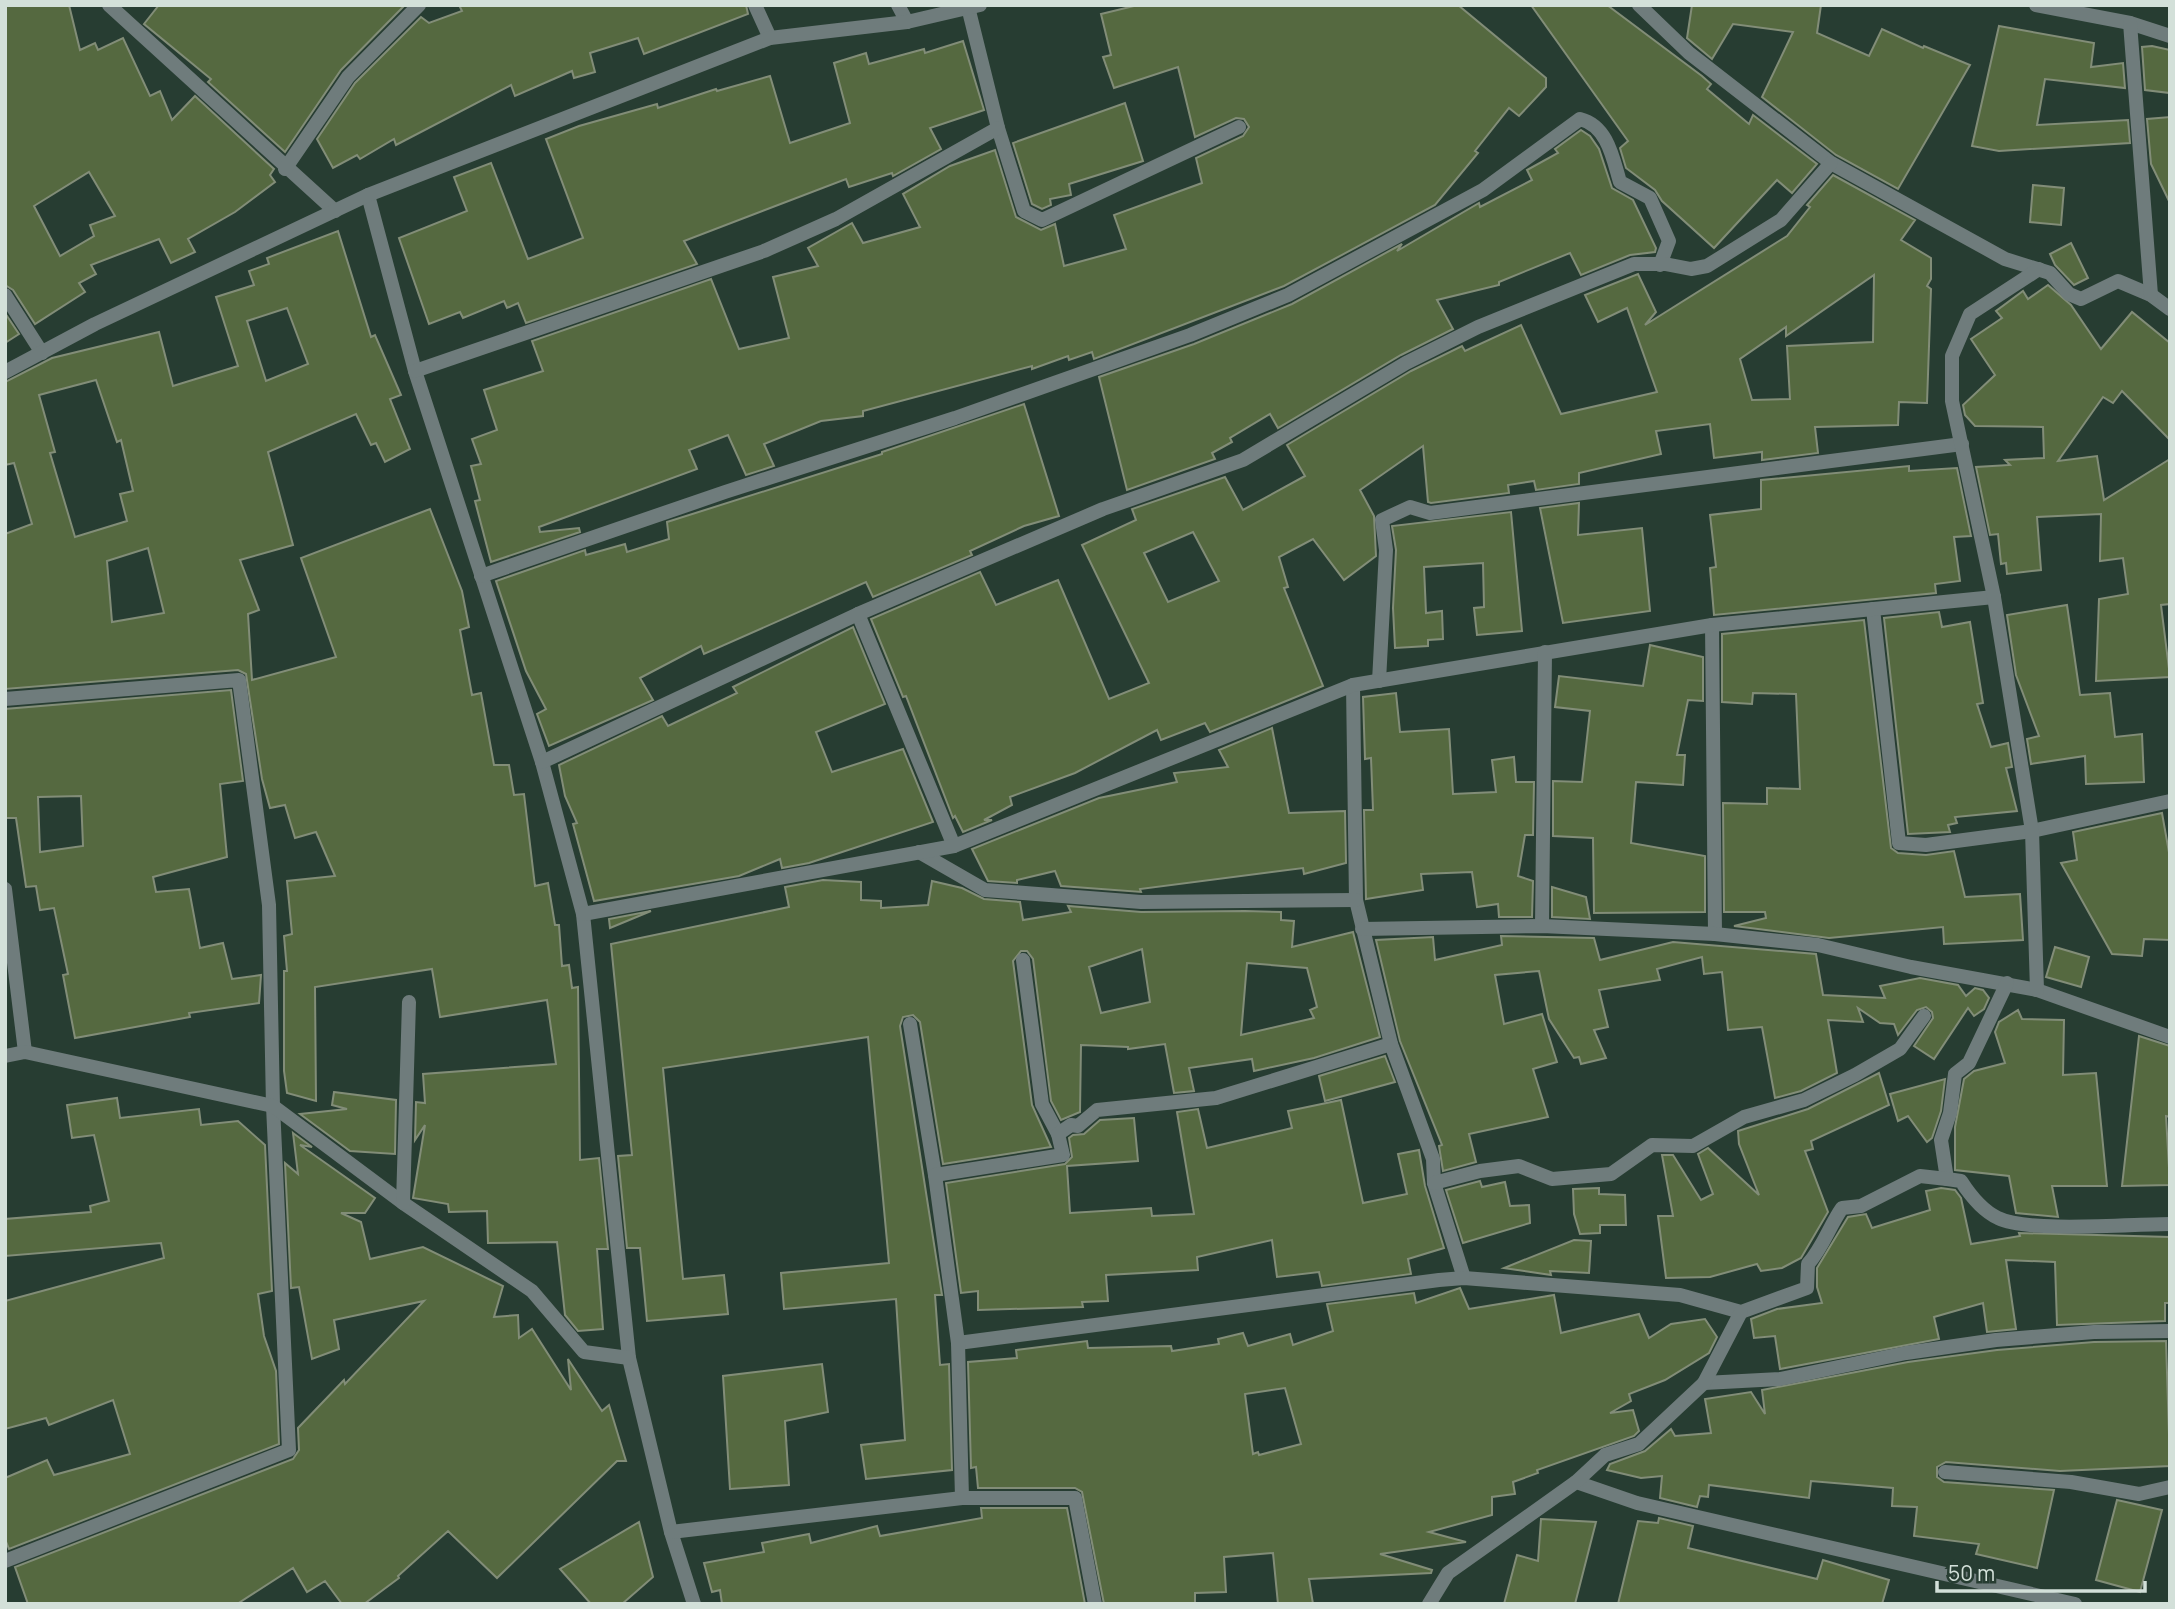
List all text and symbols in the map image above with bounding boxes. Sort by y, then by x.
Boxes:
scale bar [1937,1550,2145,1594]
text: 50 m [1948,1559,1995,1587]

